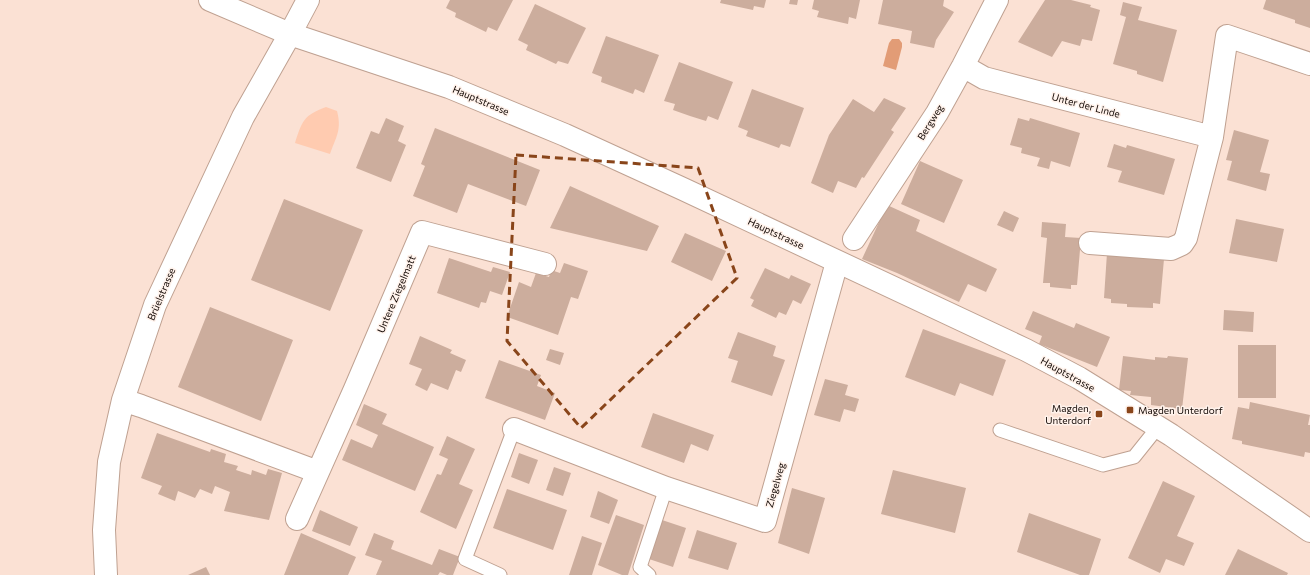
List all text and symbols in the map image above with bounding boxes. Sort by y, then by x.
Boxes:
street label: Hauptstrasse [451,83,511,117]
street label: Unter der Linde [1050,90,1122,120]
street label: Bergweg [914,102,946,142]
street label: Hauptstrasse [746,215,806,251]
street label: Untere Ziegelmatt [374,253,418,335]
street label: Brüelstrasse [145,266,177,322]
street label: Hauptstrasse [1039,354,1097,394]
place label: Magden, Unterdorf [1045,402,1091,426]
place label: Magden Unterdorf [1138,404,1223,416]
marker: Magden Unterdorf [1125,405,1135,415]
marker: Magden, Unterdorf [1094,409,1104,419]
street label: Ziegelweg [763,461,787,509]

